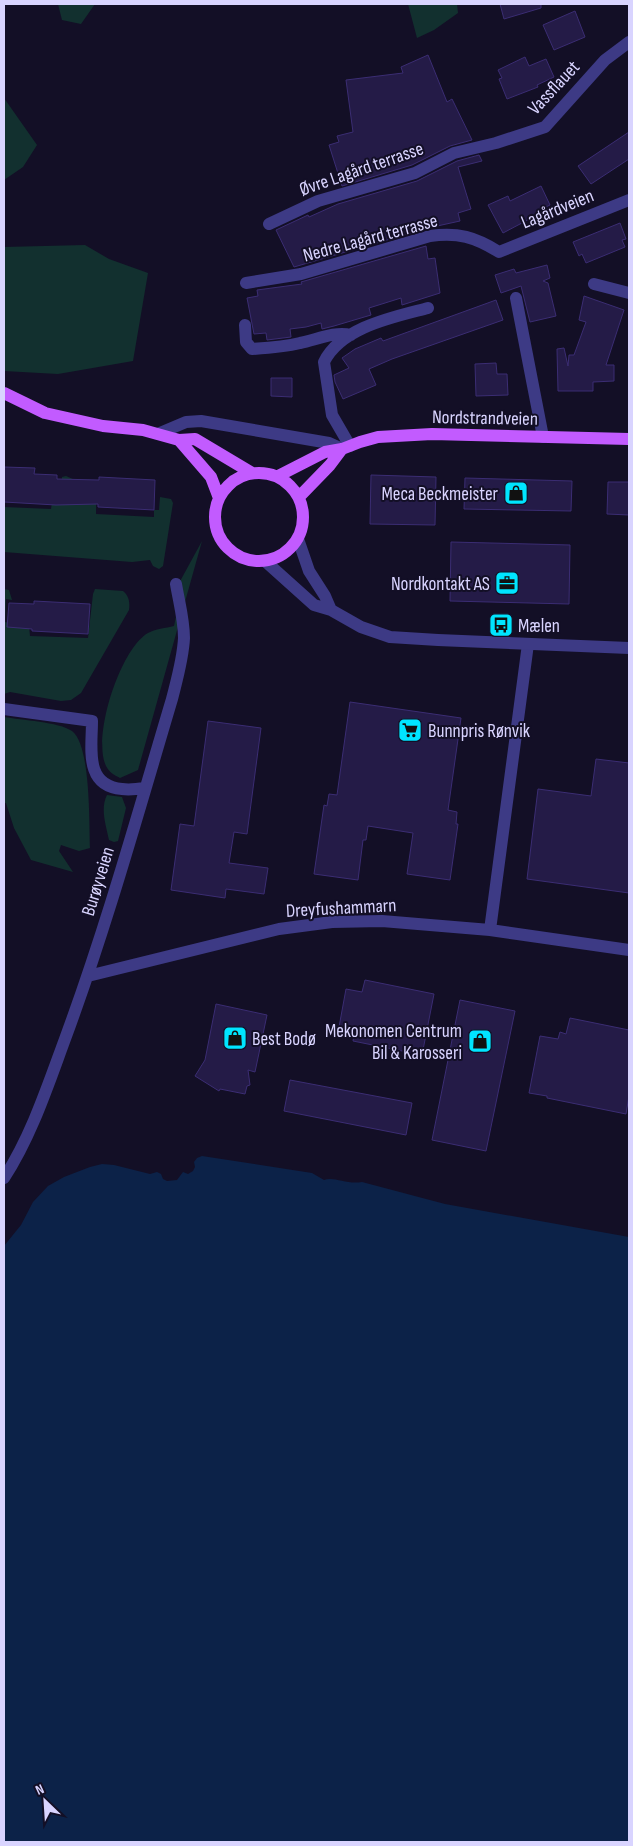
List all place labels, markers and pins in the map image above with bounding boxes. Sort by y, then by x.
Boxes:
shop icon: Meca Beckmeister [503,480,529,506]
place label: Meca Beckmeister [382,483,499,506]
office icon: Nordkontakt AS [494,570,520,596]
place label: Nordkontakt AS [391,573,490,596]
bus stop icon: Mælen [488,612,514,638]
place label: Mælen [518,615,560,638]
supermarket icon: Bunnpris Rønvik [397,717,423,743]
place label: Bunnpris Rønvik [428,720,531,743]
place label: Mekonomen Centrum Bil & Karosseri [325,1020,462,1065]
shop icon: Best Bodø [222,1025,248,1051]
place label: Best Bodø [252,1028,316,1051]
shop icon: Mekonomen Centrum Bil & Karosseri [467,1028,493,1054]

